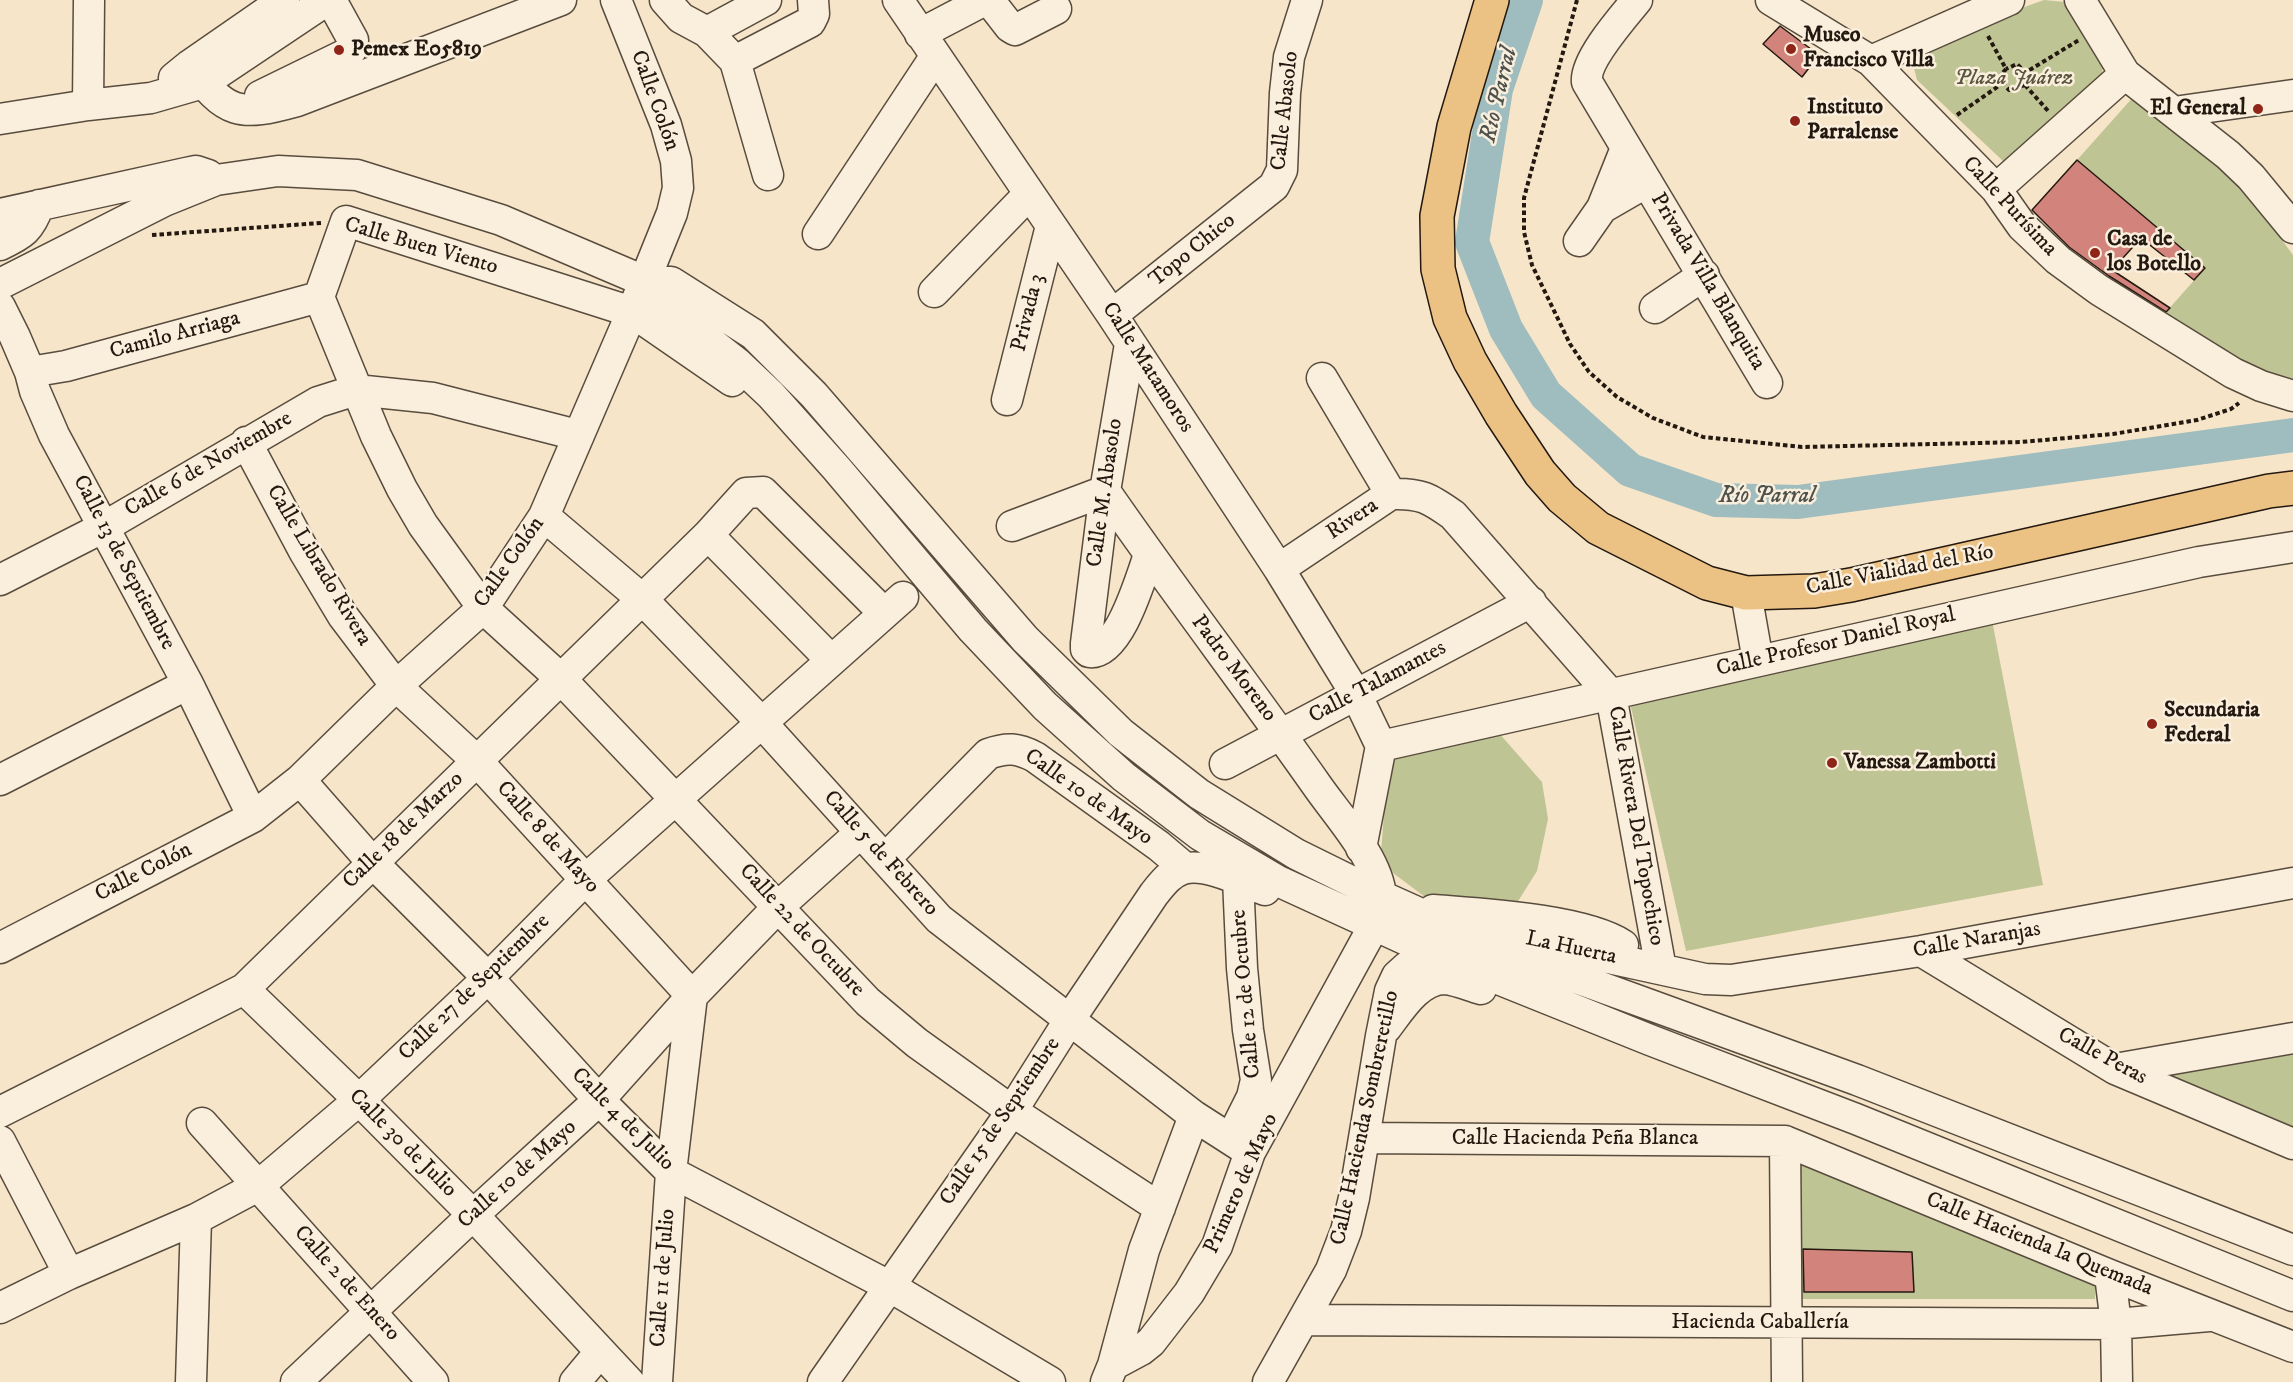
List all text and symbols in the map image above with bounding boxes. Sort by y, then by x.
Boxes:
place label: Museo Francisco Villa [1803,23,1934,74]
place label: Pemex E05819 [351,37,482,63]
marker: Museo Francisco Villa [1784,42,1798,56]
marker: Pemex E05819 [332,43,346,57]
water label: Río Parral [1475,45,1525,145]
street label: Calle Colón [624,47,684,155]
street label: Calle Abasolo [1267,50,1305,172]
park label: Plaza Juárez [1954,66,2074,92]
place label: Instituto Parralense [1807,95,1898,146]
place label: El General [2150,96,2246,122]
marker: El General [2251,102,2265,116]
marker: Instituto Parralense [1788,114,1802,128]
street label: Calle Purísima [1956,152,2062,262]
street label: Privada Villa Blanquita [1644,189,1770,375]
street label: Topo Chico [1144,208,1242,294]
street label: Calle Buen Viento [341,212,501,282]
place label: Casa de los Botello [2107,227,2201,278]
marker: Casa de los Botello [2088,246,2102,260]
street label: Privada 3 [1007,272,1051,354]
street label: Calle Matamoros [1095,298,1199,438]
street label: Camilo Arriaga [107,306,243,366]
street label: Calle 6 de Noviembre [121,406,297,524]
street label: Calle M. Abasolo [1083,417,1129,569]
street label: Calle 13 de Septiembre [66,471,180,655]
street label: Calle Librado Rivera [260,481,376,651]
water label: Río Parral [1719,483,1815,511]
street label: Rivera [1322,493,1384,547]
street label: Calle Colón [469,512,551,614]
street label: Calle Vialidad del Río [1804,540,1996,602]
street label: Calle Profesor Daniel Royal [1714,603,1958,683]
street label: Padro Moreno [1184,611,1282,727]
street label: Calle Talamantes [1305,636,1451,730]
place label: Secundaria Federal [2164,698,2260,750]
street label: Calle Rivera Del Topochico [1601,704,1669,948]
marker: Secundaria Federal [2145,717,2159,731]
street label: Calle 10 de Mayo [1019,744,1157,852]
place label: Vanessa Zambotti [1844,750,1996,776]
marker: Vanessa Zambotti [1825,756,1839,770]
street label: Calle 18 de Marzo [338,767,470,895]
street label: Calle 8 de Mayo [490,776,604,900]
street label: Calle 5 de Febrero [817,786,943,922]
street label: Calle Colón [91,837,197,909]
street label: Calle 22 de Octubre [733,859,869,1003]
street label: Calle 12 de Octubre [1226,908,1268,1080]
street label: Calle 27 de Septiembre [394,909,556,1067]
street label: Calle Naranjas [1911,917,2043,965]
street label: La Huerta [1523,926,1619,972]
street label: Calle Hacienda Sombreretillo [1326,988,1406,1248]
street label: Calle Peras [2053,1022,2151,1092]
street label: Calle 15 de Septiembre [935,1033,1067,1211]
street label: Calle 4 de Julio [565,1063,679,1177]
street label: Calle 30 de Julio [342,1084,462,1204]
street label: Primero de Mayo [1199,1110,1285,1258]
street label: Calle 10 de Mayo [453,1115,583,1235]
street label: Calle Hacienda Peña Blanca [1452,1126,1698,1152]
street label: Calle Hacienda la Quemada [1922,1187,2156,1303]
street label: Calle 11 de Julio [646,1208,682,1348]
street label: Calle 2 de Enero [287,1221,405,1347]
street label: Hacienda Caballería [1671,1310,1849,1336]

